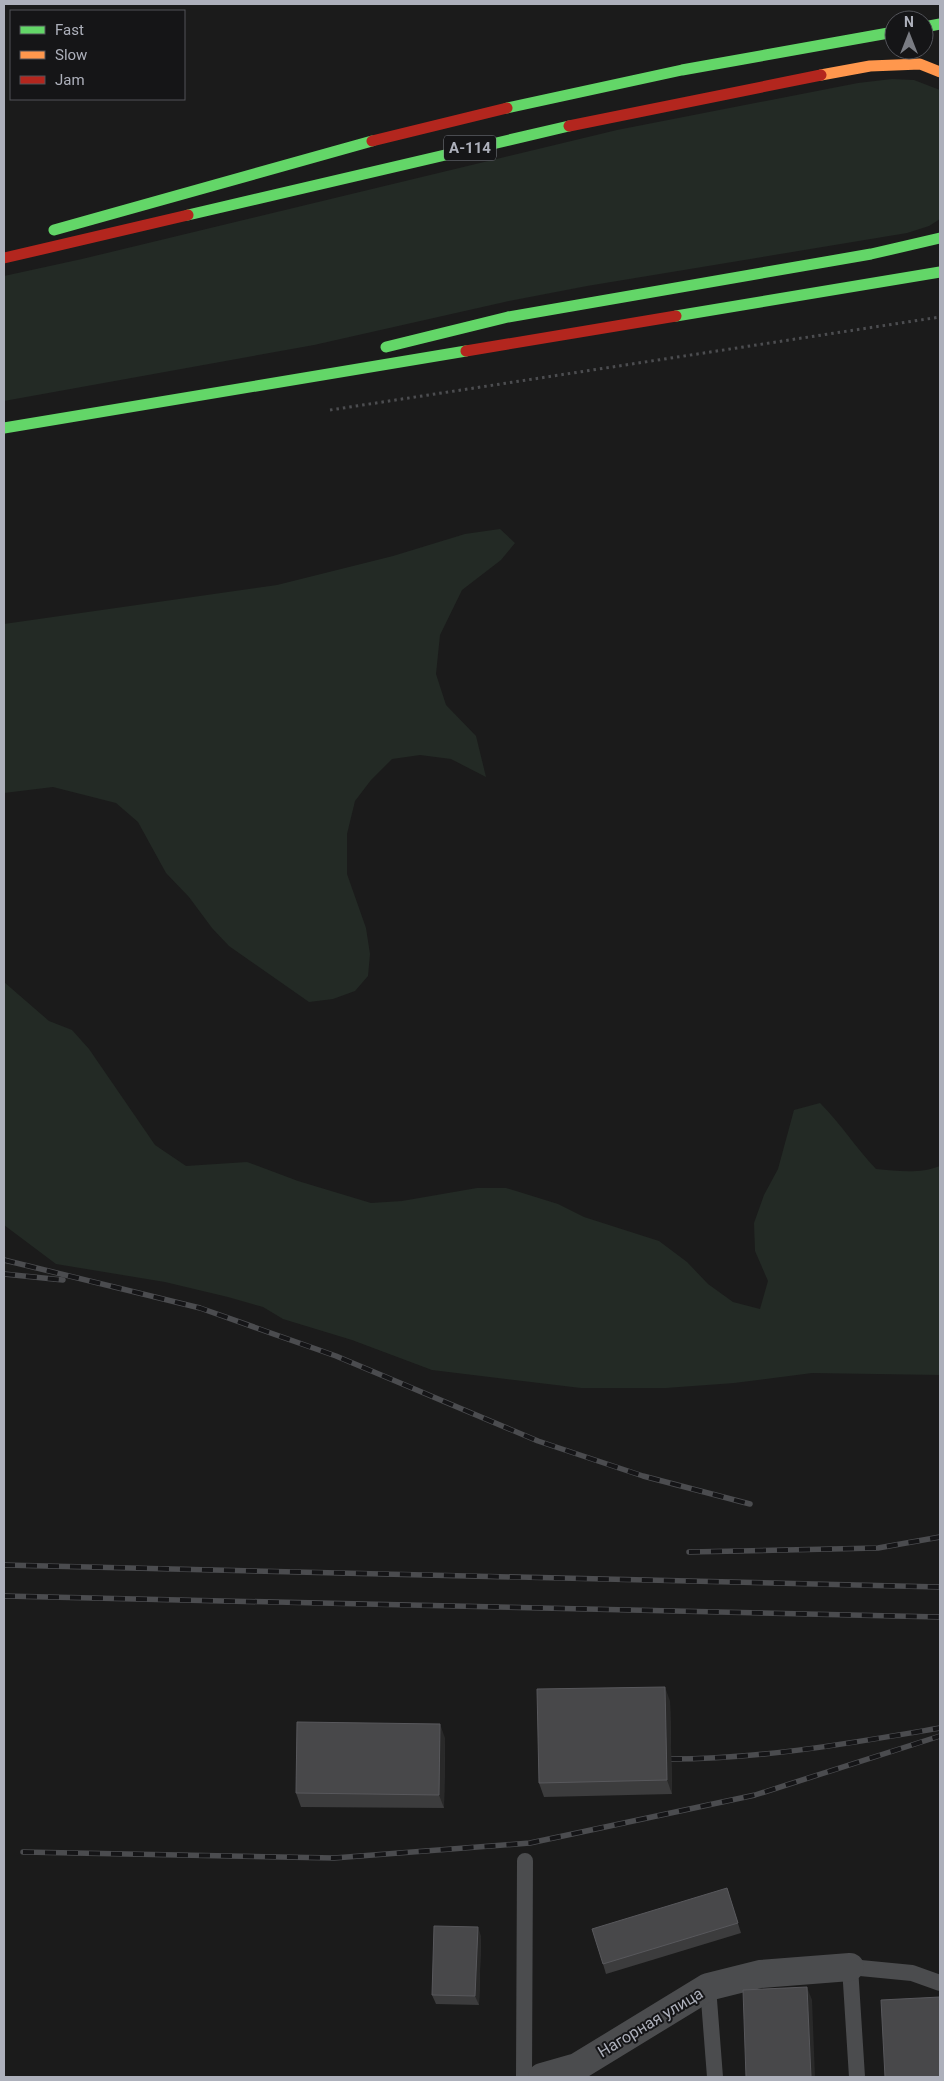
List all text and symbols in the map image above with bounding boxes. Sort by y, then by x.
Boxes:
legend [10,10,185,100]
north arrow [884,10,934,60]
text: N [904,14,914,30]
text: Fast [55,21,84,39]
text: Slow [55,46,87,64]
text: Jam [55,71,85,89]
road number: А-114 [444,136,496,160]
street label: Нагорная улица [594,1984,706,2061]

